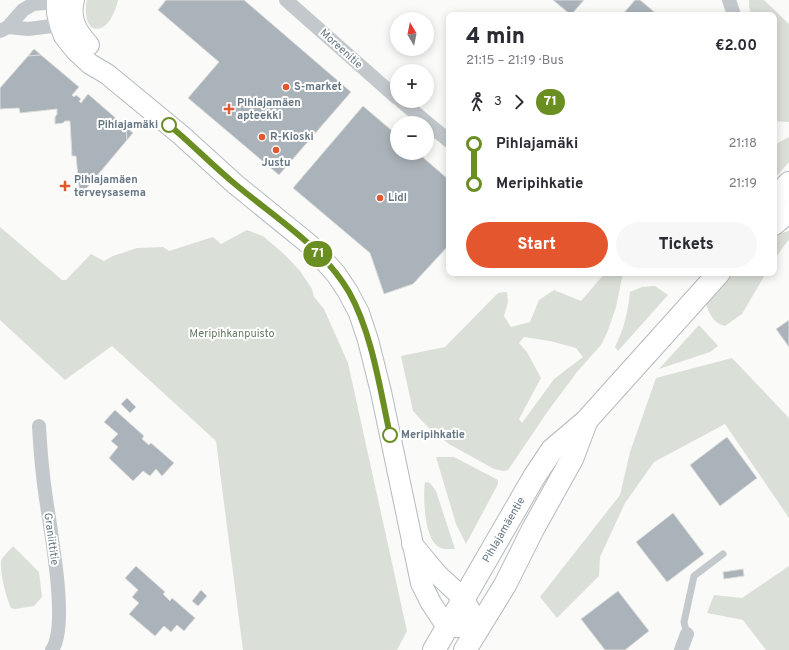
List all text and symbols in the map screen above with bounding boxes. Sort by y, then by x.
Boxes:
north arrow [390,12,434,56]
map controls [390,12,434,160]
text: 4 min [466,24,525,51]
street label: Moreenitie [317,26,365,72]
text: €2.00 [715,37,757,56]
text: 21:15 – 21:19 · Bus [466,53,564,69]
button: + [390,64,434,108]
place label: S-market [294,80,342,94]
marker: S-market [281,82,291,92]
icon: walk [466,91,488,113]
icon: forward [508,91,530,113]
text: 71 [544,93,557,110]
text: 3 [494,94,502,110]
place label: Pihlajamäen apteekki [237,96,301,123]
marker: Pihlajamäen apteekki [224,104,234,114]
button: − [390,116,434,160]
marker: Pihlajamäki [161,117,177,133]
place label: Pihlajamäki [98,118,158,132]
place label: R-Kioski [270,130,314,144]
marker: R-Kioski [257,132,267,142]
text: Pihlajamäki [496,135,578,154]
text: 21:18 [728,136,757,152]
marker: Justu [271,145,281,155]
place label: Justu [262,156,290,170]
place label: Pihlajamäen terveysasema [74,173,146,200]
text: Meripihkatie [496,175,583,194]
text: 21:19 [729,176,757,192]
marker: Pihlajamäen terveysasema [59,180,71,192]
place label: Lidl [388,191,407,205]
marker: Lidl [375,193,385,203]
button: Start [466,222,608,268]
button: Tickets [616,222,757,268]
line badge: 71 [300,241,336,267]
text: 71 [311,245,325,262]
park label: Meripihkanpuisto [189,327,275,341]
marker: Meripihkatie [382,427,398,443]
place label: Meripihkatie [401,428,465,442]
street label: Pihlajamäentie [480,495,528,565]
street label: Graniittitie [40,512,62,566]

